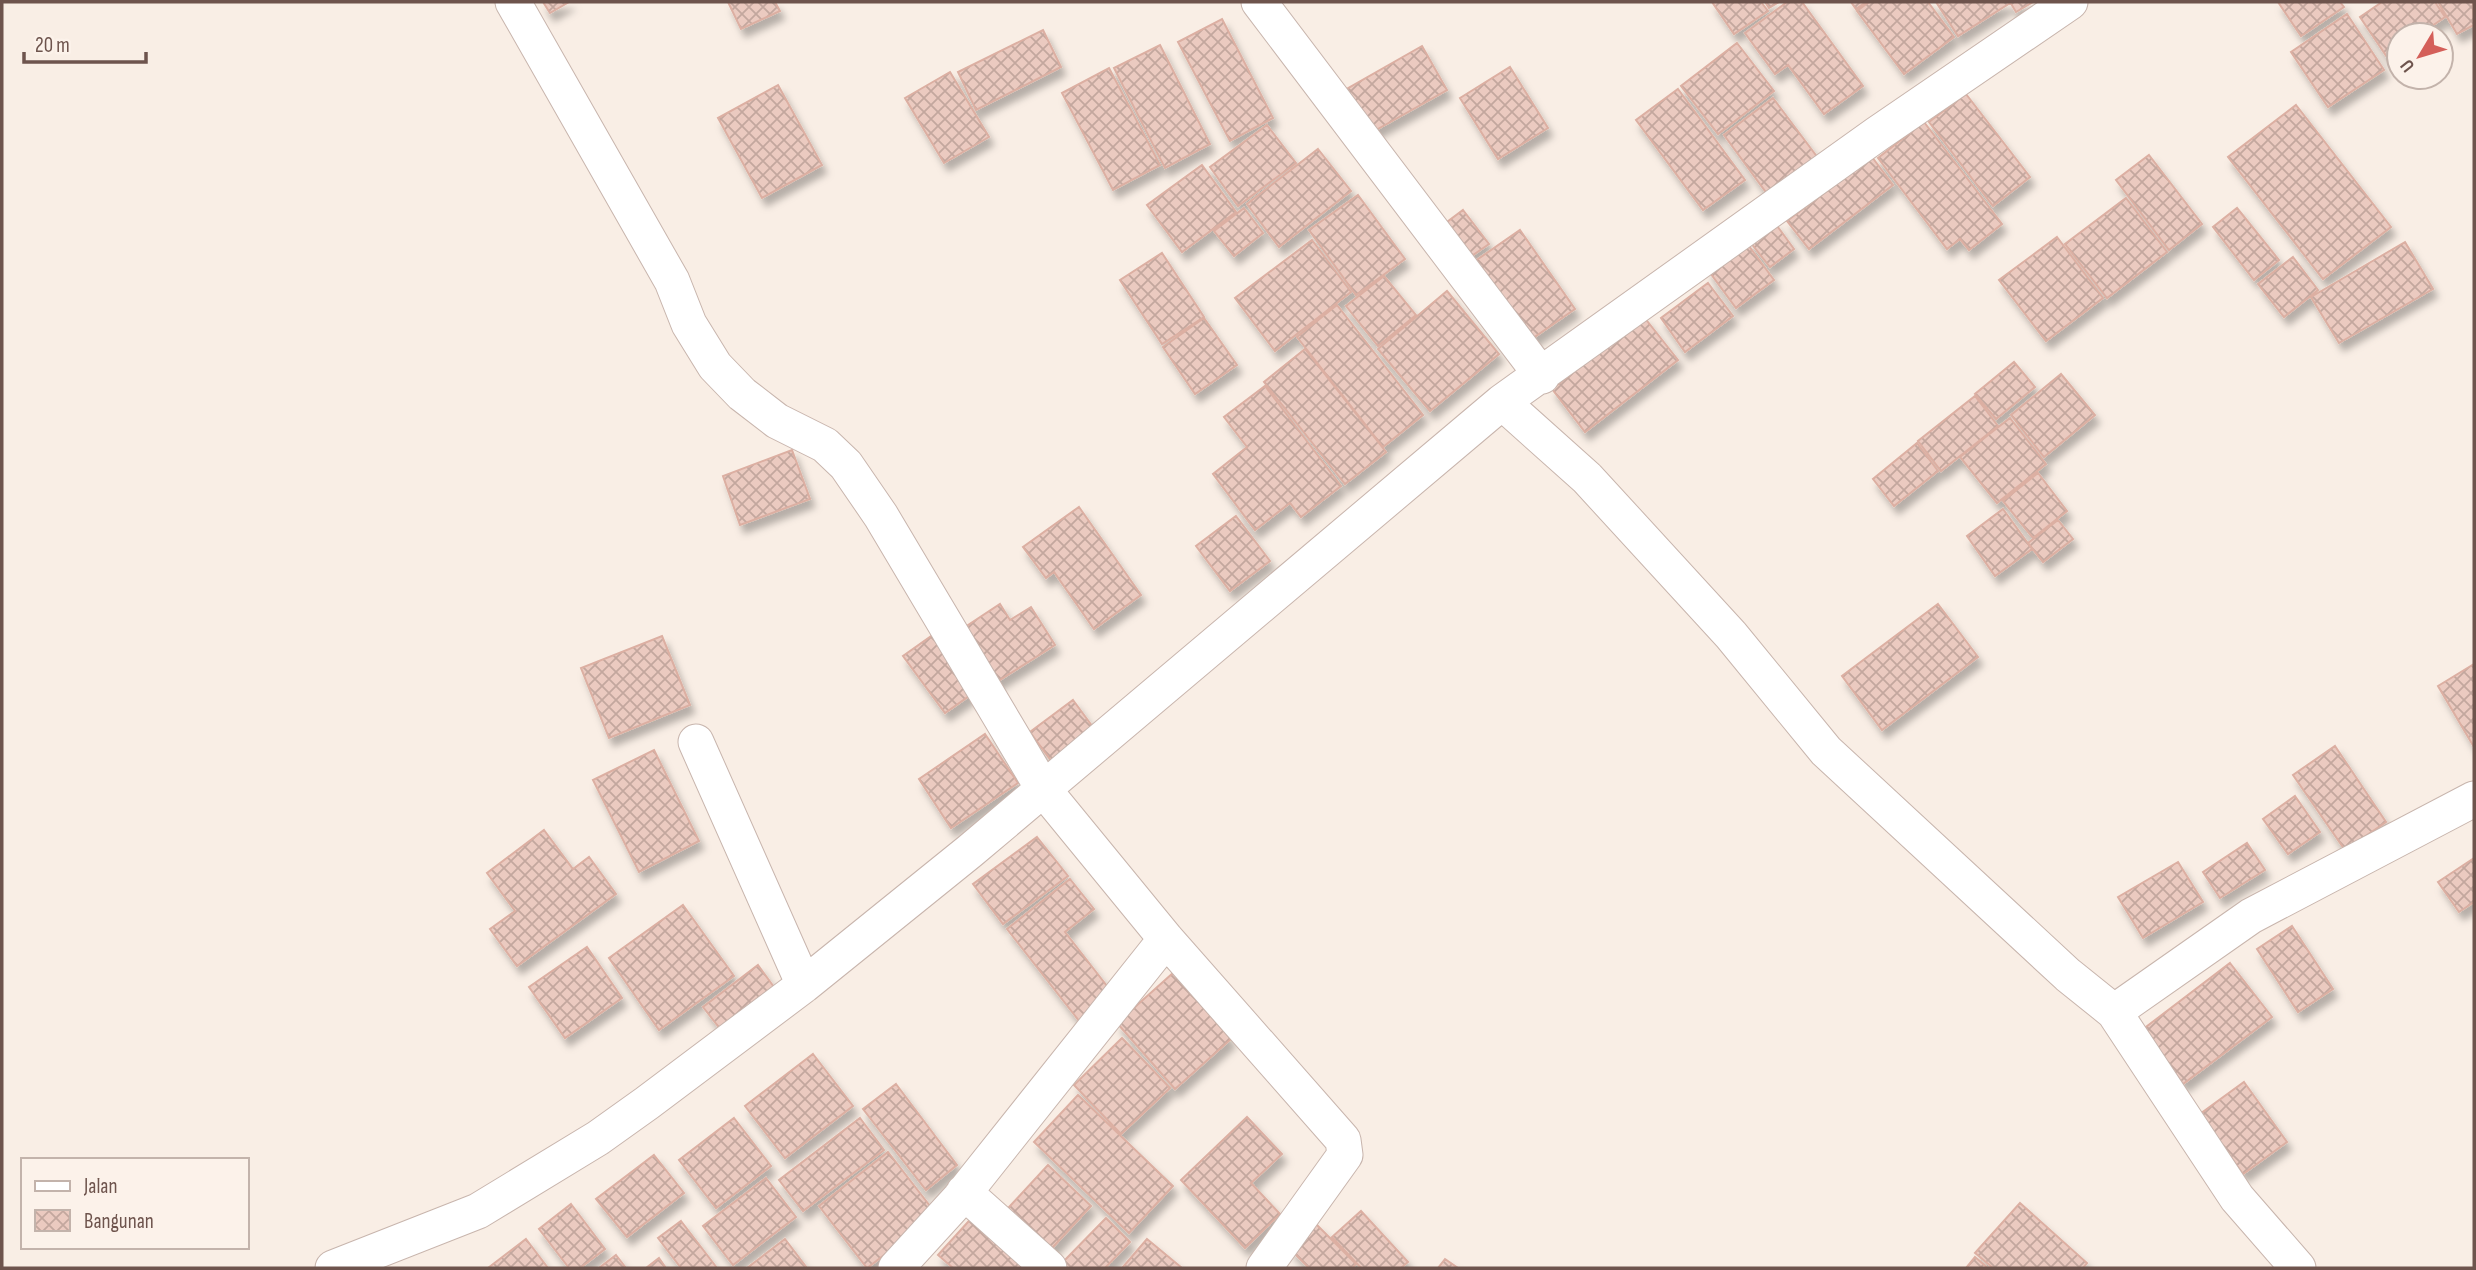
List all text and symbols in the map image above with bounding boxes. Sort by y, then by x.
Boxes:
scale bar [24,21,147,65]
north arrow [2385,21,2455,91]
text: 20 m [35,33,70,58]
text: U [2396,55,2420,77]
legend [21,1158,248,1249]
text: Jalan [83,1174,117,1199]
text: Bangunan [84,1209,154,1234]

